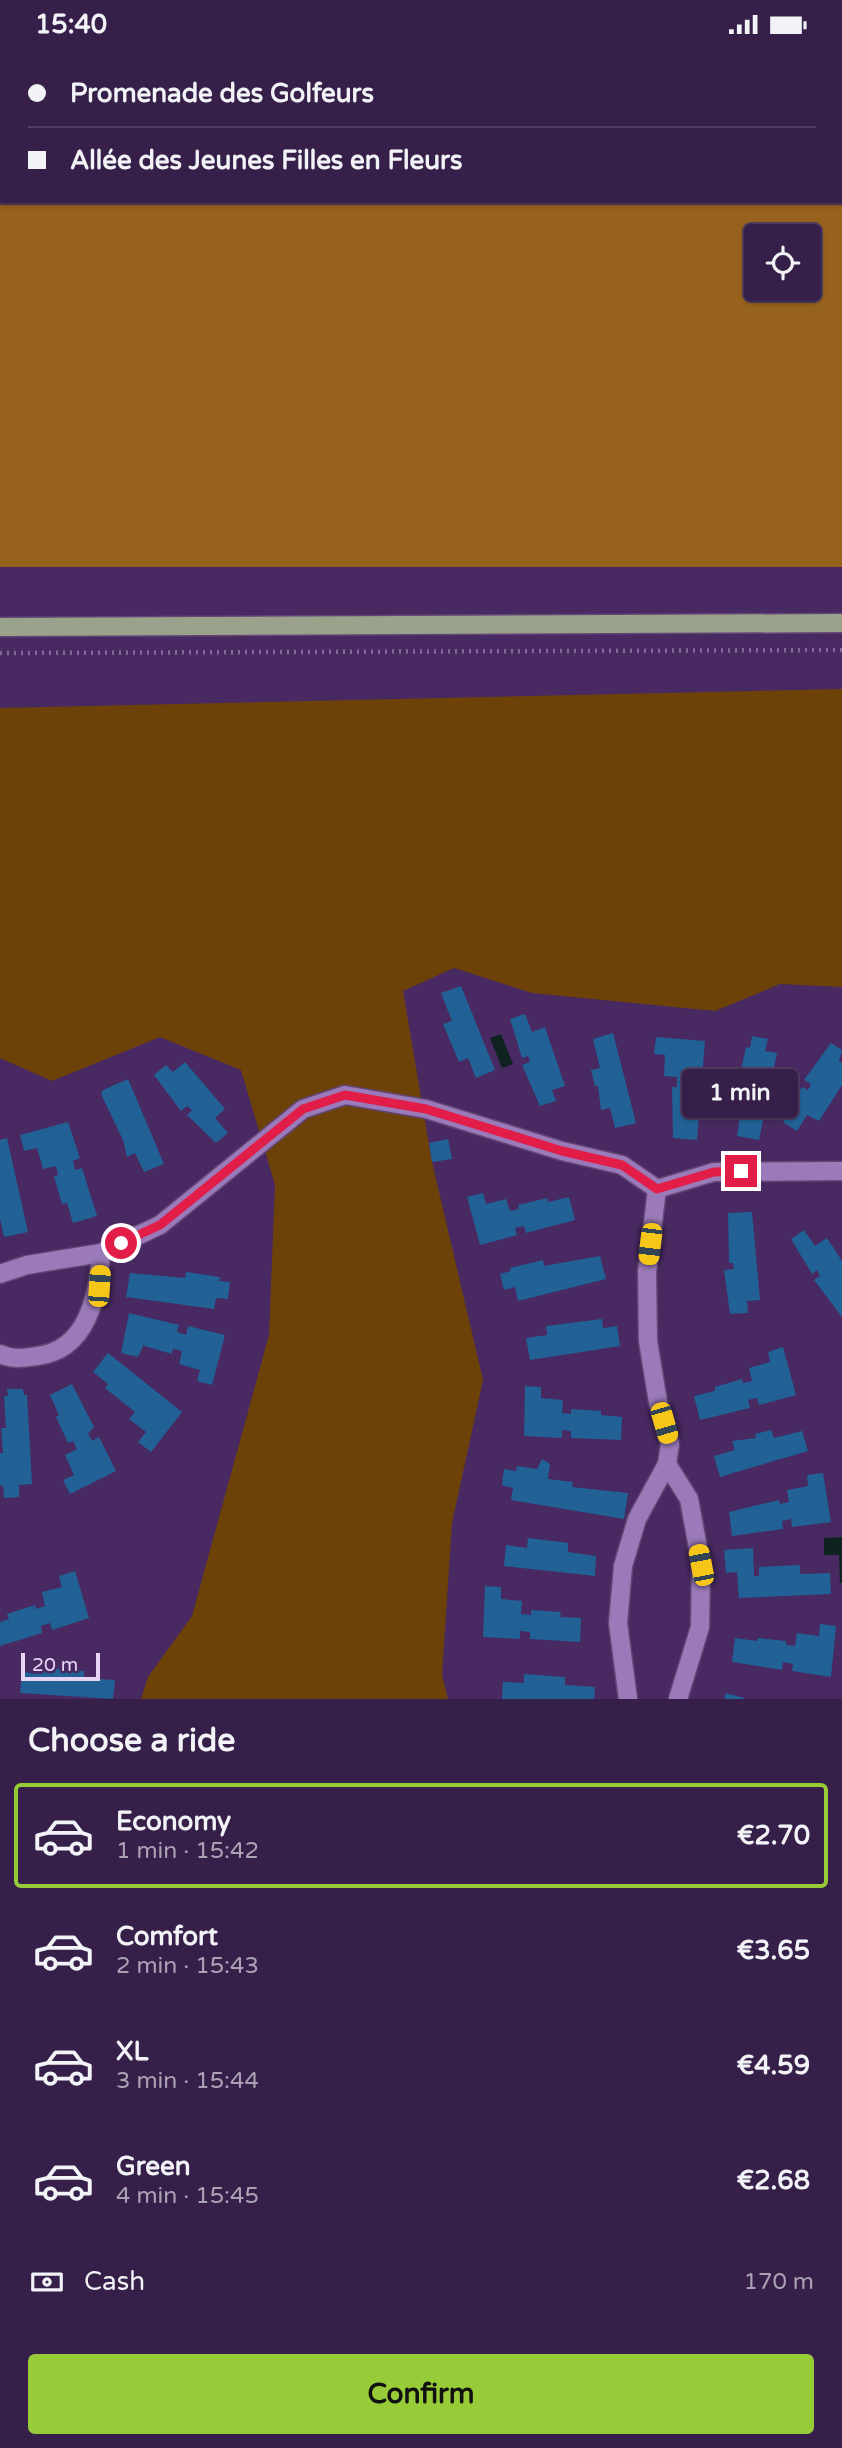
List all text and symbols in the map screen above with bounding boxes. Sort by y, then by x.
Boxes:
text: 15:40 [35,9,107,40]
text: Promenade des Golfeurs [70,78,374,109]
text: Allée des Jeunes Filles en Fleurs [70,145,463,176]
map controls [744,224,821,301]
button: locate [744,224,821,301]
callout: 1 min [683,1069,799,1119]
text: 1 min [709,1079,771,1107]
route end [725,1155,757,1187]
car [638,1222,663,1266]
route start [105,1227,137,1259]
car [88,1264,111,1308]
car [649,1400,680,1446]
car [687,1542,716,1588]
scale bar [21,1650,100,1682]
text: 20 m [32,1654,78,1676]
text: Choose a ride [28,1722,235,1760]
icon: car [32,1804,95,1867]
text: Economy [116,1806,231,1837]
text: €2.70 [737,1820,810,1851]
text: 1 min · 15:42 [116,1837,259,1865]
icon: car [32,1919,95,1982]
text: Comfort [116,1921,218,1952]
text: €3.65 [737,1935,810,1966]
text: 2 min · 15:43 [116,1952,259,1980]
icon: car [32,2034,95,2097]
text: XL [116,2036,148,2067]
text: €4.59 [737,2050,810,2081]
text: 3 min · 15:44 [116,2067,259,2095]
icon: car [32,2149,95,2212]
text: Green [116,2151,191,2182]
text: €2.68 [737,2165,810,2196]
text: 4 min · 15:45 [116,2182,259,2210]
icon: cash [28,2263,66,2301]
text: Cash [84,2266,145,2297]
text: 170 m [744,2268,814,2296]
button: Confirm [28,2354,814,2434]

